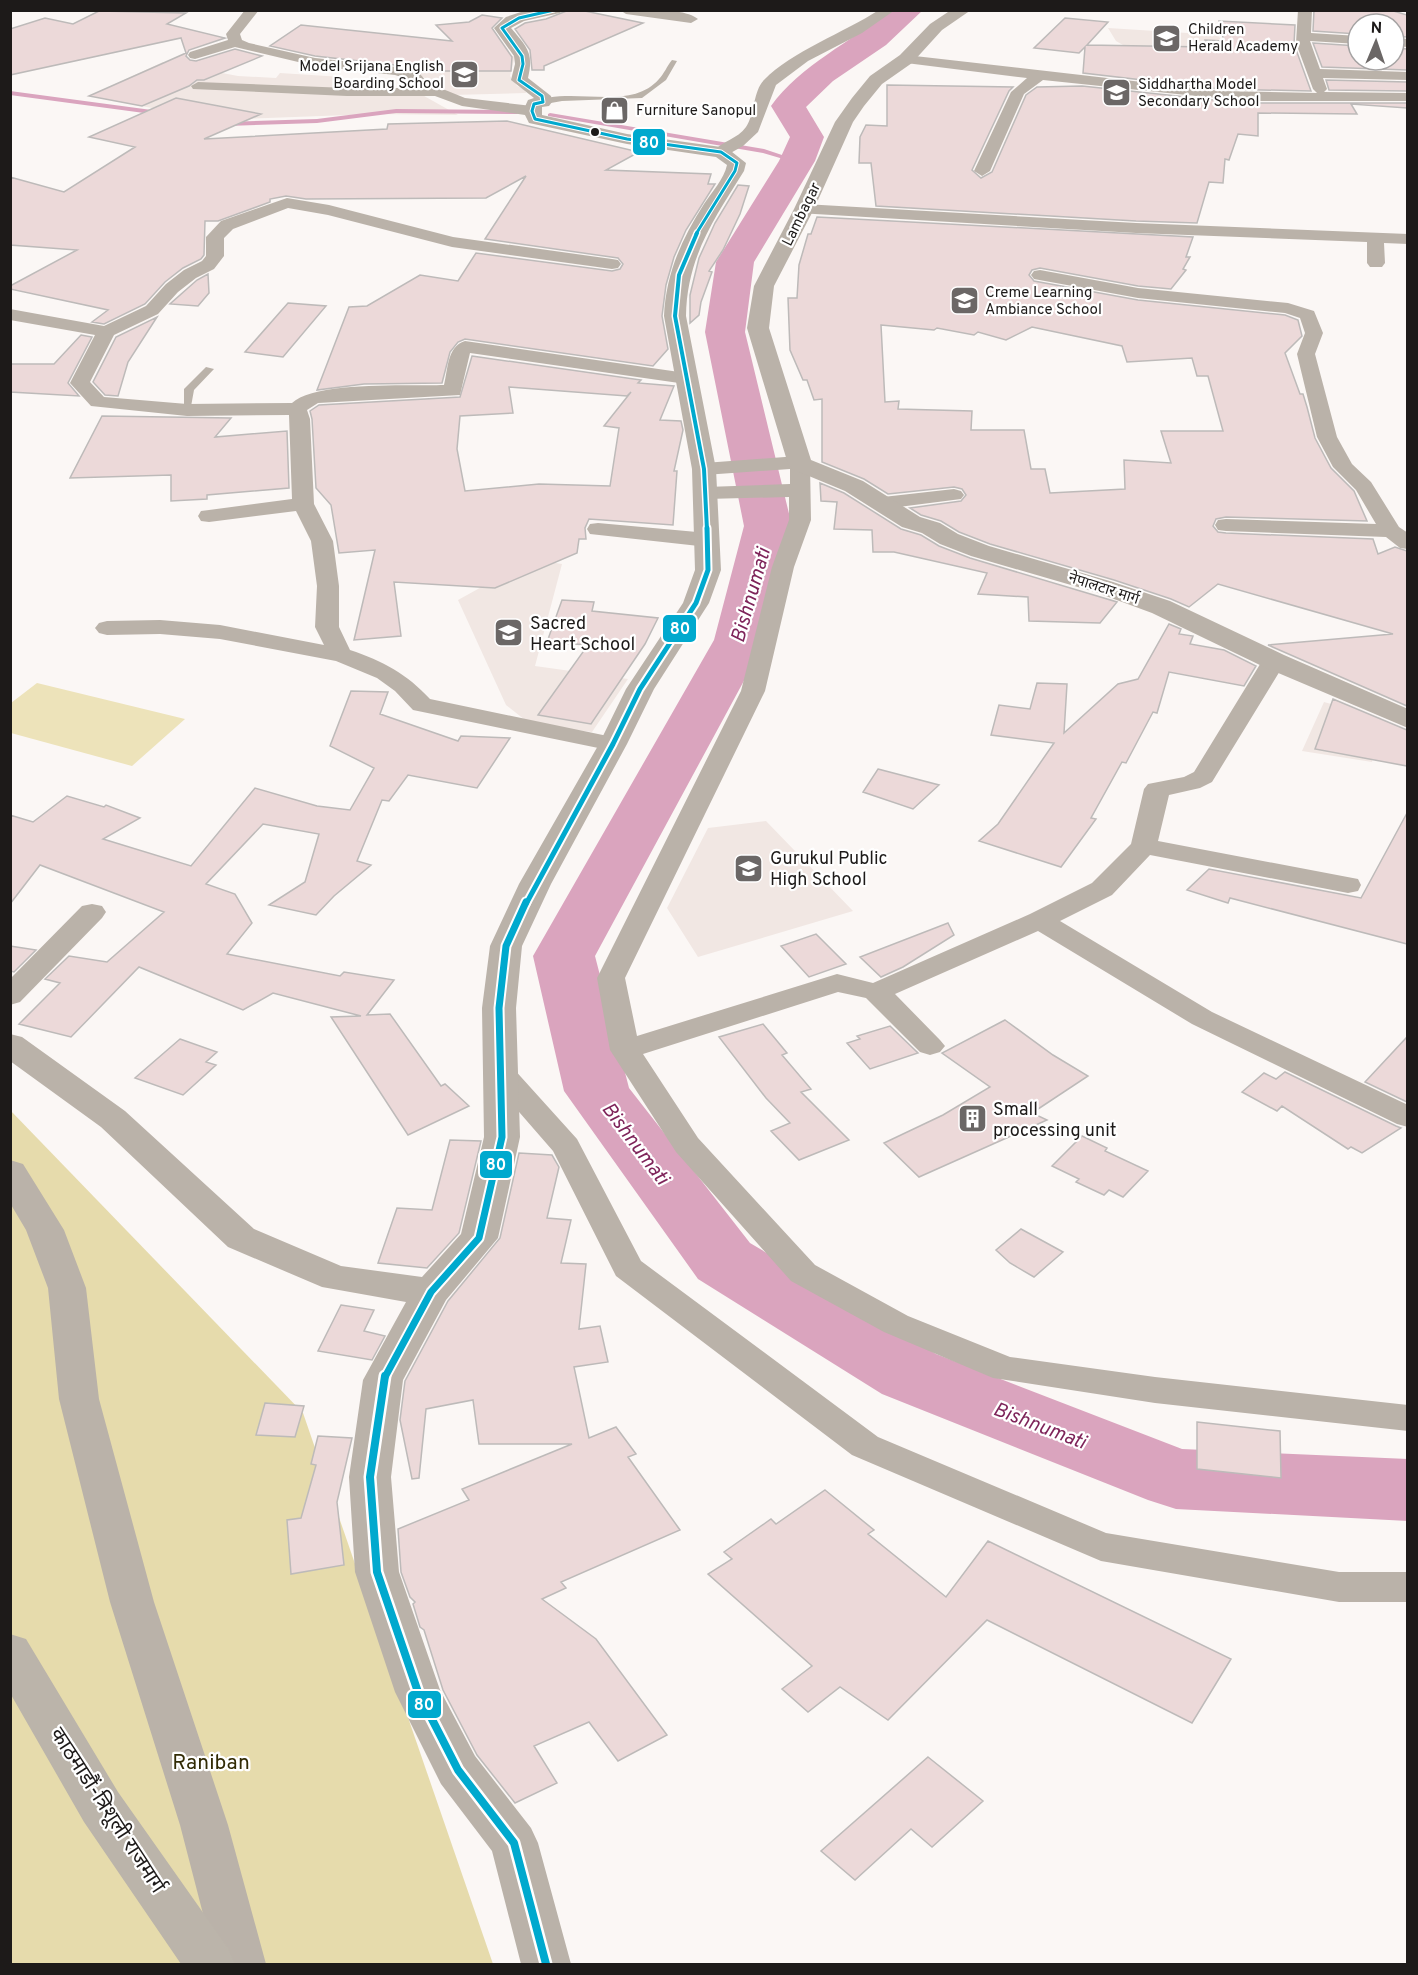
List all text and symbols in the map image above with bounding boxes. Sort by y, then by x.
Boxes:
north arrow [1346,12,1406,72]
text: N [1370,19,1383,39]
place label: Children Herald Academy [1188,21,1298,57]
school or university icon: Children Herald Academy [1151,22,1183,54]
place label: Model Srijana English Boarding School [299,58,444,94]
school or university icon: Model Srijana English Boarding School [449,59,481,91]
place label: Siddhartha Model Secondary School [1138,76,1259,112]
school or university icon: Siddhartha Model Secondary School [1101,77,1133,109]
shop icon: Furniture Sanopul [599,94,631,126]
place label: Furniture Sanopul [636,102,756,121]
unlabelled marker [589,126,601,138]
line badge: 80 [632,128,666,156]
text: 80 [639,134,659,154]
street label: Lambagar [779,180,826,250]
place label: Creme Learning Ambiance School [985,284,1102,320]
school or university icon: Creme Learning Ambiance School [948,285,980,317]
water label: Bishnumati [726,544,778,646]
street label: नेपालटार मार्ग [1066,568,1143,610]
place label: Sacred Heart School [530,613,635,657]
line badge: 80 [662,614,697,643]
school or university icon: Sacred Heart School [493,617,525,649]
text: 80 [670,620,690,640]
place label: Gurukul Public High School [770,848,888,892]
school or university icon: Gurukul Public High School [733,852,765,884]
water label: Bishnumati [595,1098,675,1192]
place label: Small processing unit [993,1099,1117,1143]
building icon: Small processing unit [956,1103,988,1135]
line badge: 80 [479,1150,513,1179]
text: 80 [486,1156,506,1176]
water label: Bishnumati [989,1397,1090,1457]
line badge: 80 [407,1690,442,1719]
text: 80 [414,1696,434,1716]
street label: काठमाडौं-त्रिशूली राजमार्ग [43,1723,171,1900]
park label: Raniban [172,1750,250,1777]

